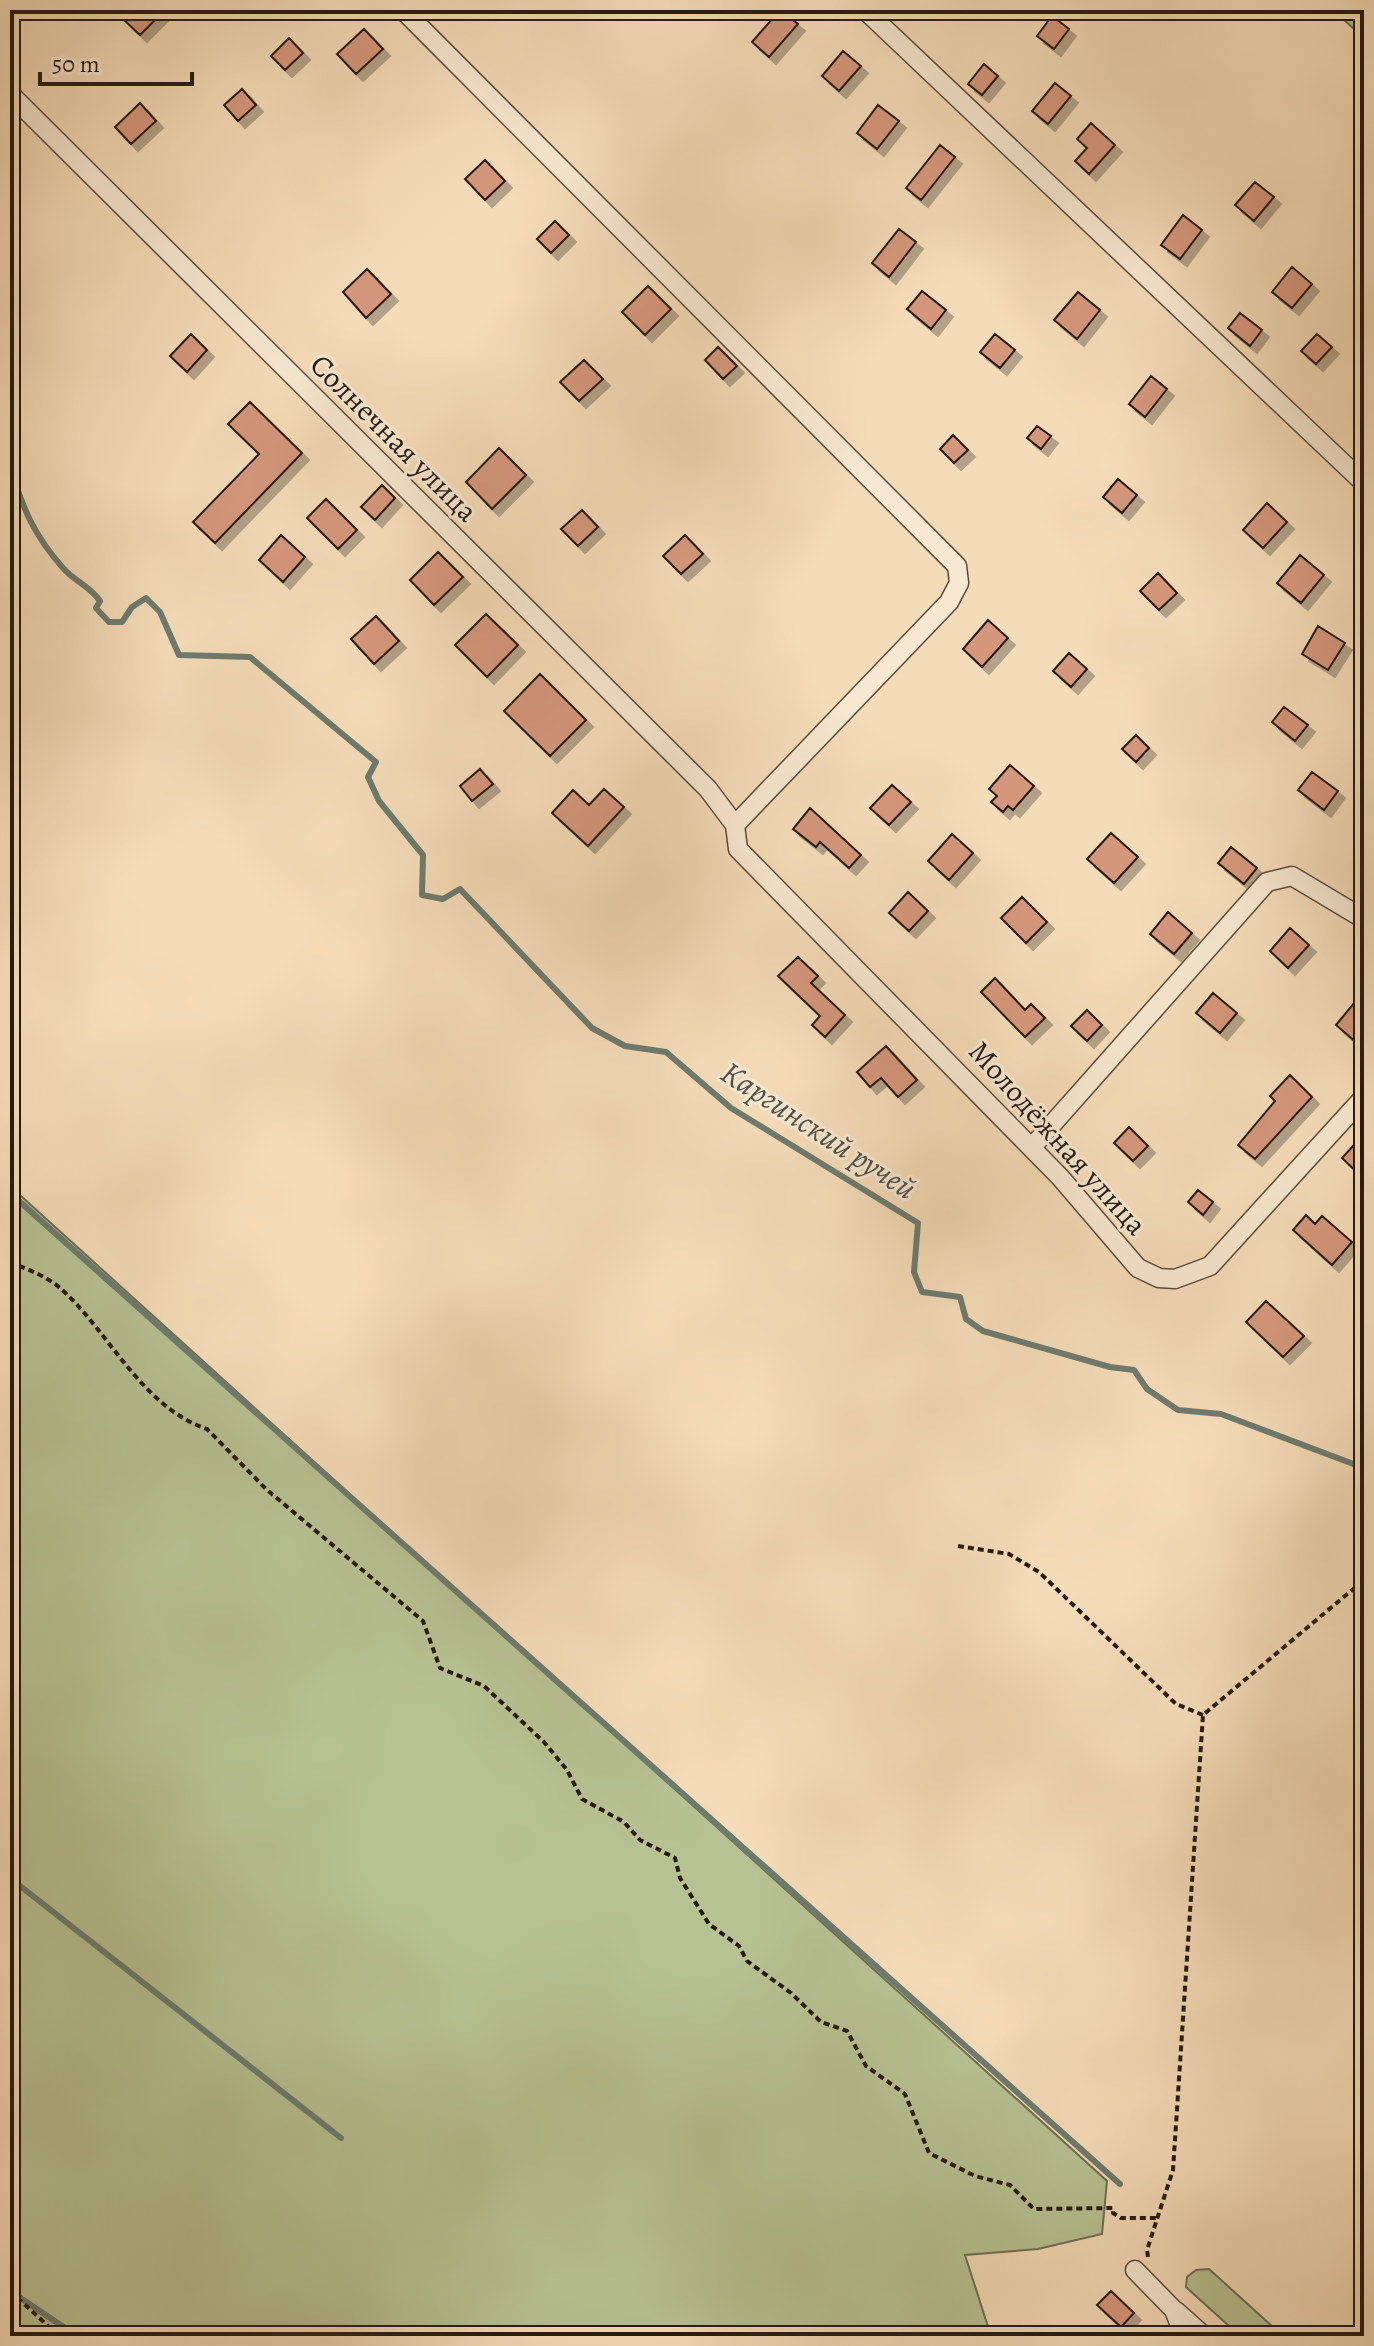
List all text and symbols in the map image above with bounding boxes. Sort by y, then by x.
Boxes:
scale bar [40,36,192,86]
text: 50 m [52,48,100,80]
street label: Солнечная улица [301,345,487,531]
street label: Молодёжная улица [960,1032,1156,1244]
water label: Каргинский ручей [713,1050,925,1210]

